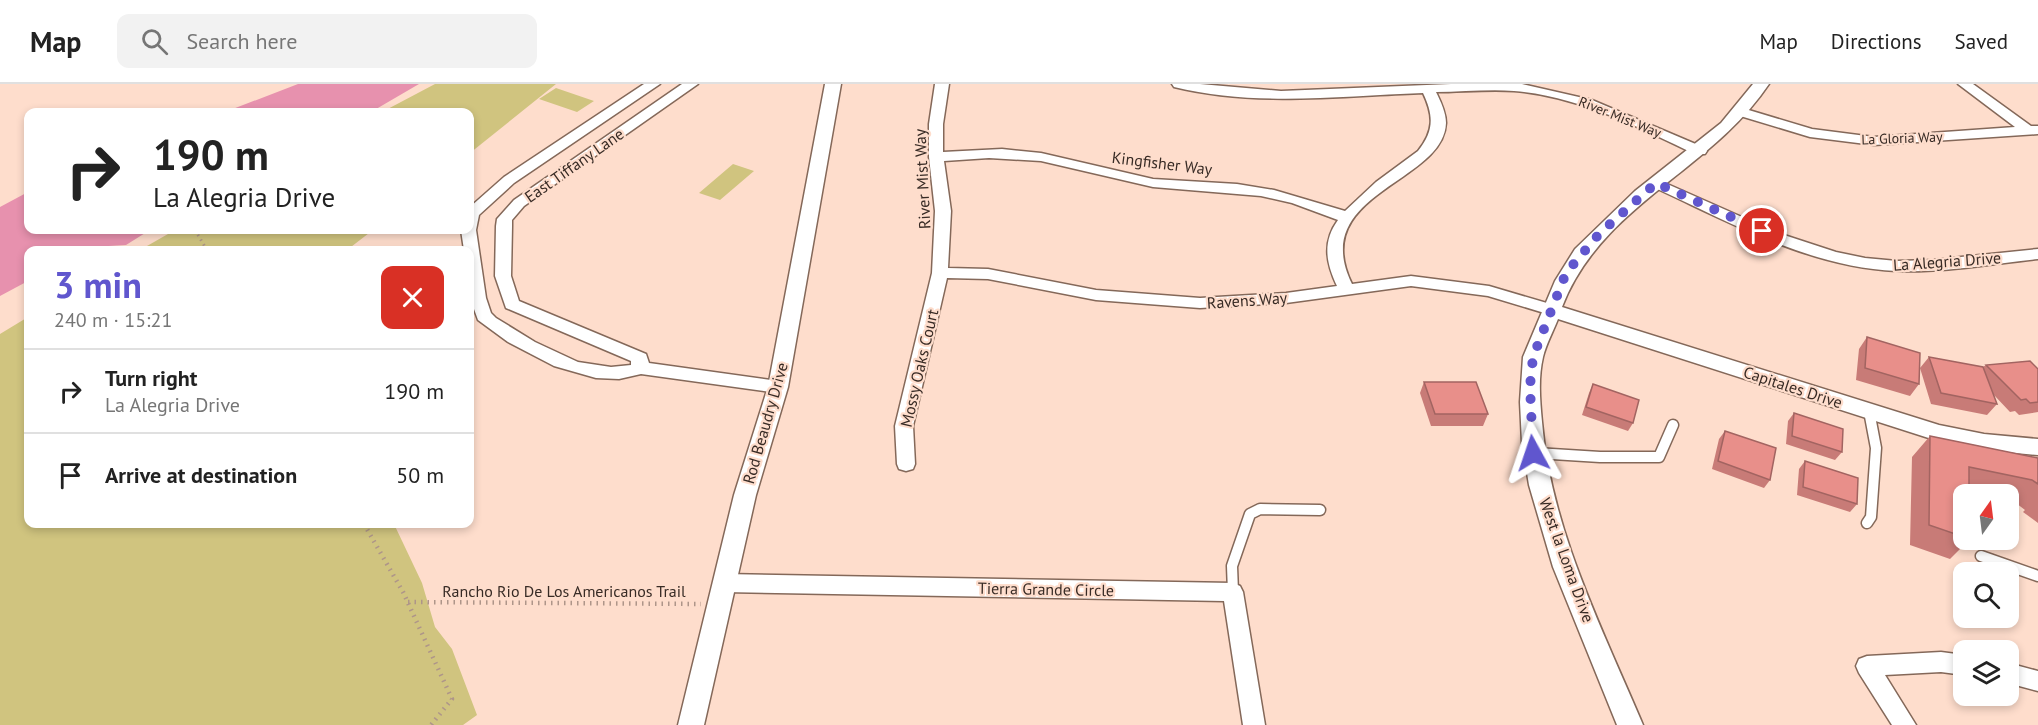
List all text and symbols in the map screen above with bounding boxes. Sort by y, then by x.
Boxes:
search box [117,14,537,68]
text: Map [30,23,81,60]
icon: search [138,25,171,58]
text: Search here [186,27,297,55]
text: Map [1759,28,1798,55]
text: Directions [1831,28,1922,55]
text: Saved [1955,28,2008,55]
street label: River Mist Way [1576,92,1664,142]
street label: East Tiffany Lane [521,123,627,207]
text: 190 m [153,127,269,182]
street label: River Mist Way [909,128,935,230]
street label: La Gloria Way [1861,128,1943,148]
icon: right [54,132,132,210]
street label: Kingfisher Way [1111,147,1214,179]
text: La Alegria Drive [153,180,335,214]
pin [1736,205,1787,256]
icon: arrive [1745,214,1778,247]
street label: La Alegria Drive [1892,247,2002,275]
text: 3 min [54,261,142,308]
button: close [381,266,444,329]
street label: Ravens Way [1206,287,1288,313]
street label: Mossy Oaks Court [896,306,942,429]
text: 240 m · 15:21 [54,307,172,333]
street label: Rod Beaudry Drive [738,360,792,486]
street label: Capitales Drive [1741,362,1845,412]
text: Turn right [105,364,197,392]
icon: right [54,375,87,408]
text: 190 m [384,377,444,405]
text: La Alegria Drive [105,392,240,418]
position arrow [1501,421,1565,485]
icon: arrive [54,459,87,492]
text: Arrive at destination [105,461,297,489]
text: 50 m [396,461,444,489]
north arrow [1953,484,2019,550]
map controls [1953,484,2019,706]
street label: West la Loma Drive [1535,495,1599,625]
button: search [1953,562,2019,628]
street label: Tierra Grande Circle [978,578,1114,600]
street label: Rancho Rio De Los Americanos Trail [442,581,686,601]
button: layers [1953,640,2019,706]

